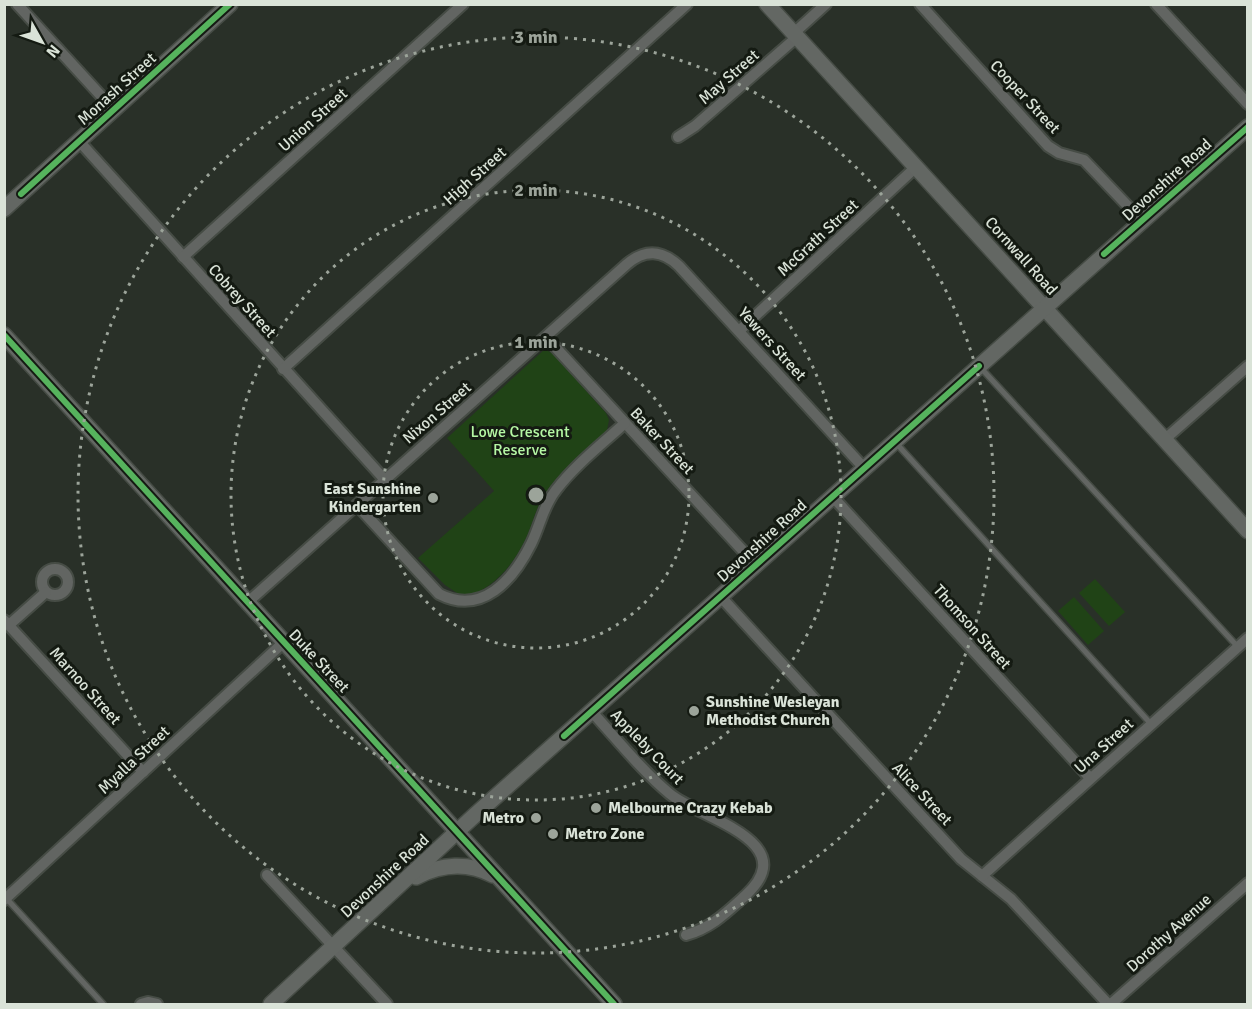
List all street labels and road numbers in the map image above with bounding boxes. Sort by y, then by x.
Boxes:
street label: May Street [695,45,764,109]
street label: Monash Street [74,48,161,130]
street label: Cooper Street [986,56,1065,138]
street label: Union Street [274,84,352,156]
street label: Devonshire Road [1118,135,1216,225]
street label: High Street [440,142,511,209]
street label: McGrath Street [773,195,863,281]
street label: Cornwall Road [981,213,1061,299]
street label: Cobrey Street [204,260,281,342]
street label: Yewers Street [734,303,811,385]
street label: Nixon Street [399,378,476,448]
street label: Baker Street [626,403,698,479]
street label: Devonshire Road [713,496,811,586]
street label: Thomson Street [929,581,1015,674]
street label: Duke Street [284,625,354,697]
street label: Marnoo Street [45,643,125,729]
street label: Appleby Court [606,705,688,789]
street label: Una Street [1070,714,1138,778]
street label: Myalla Street [94,721,174,798]
street label: Alice Street [888,758,957,830]
street label: Devonshire Road [337,830,433,922]
street label: Dorothy Avenue [1122,890,1216,976]

